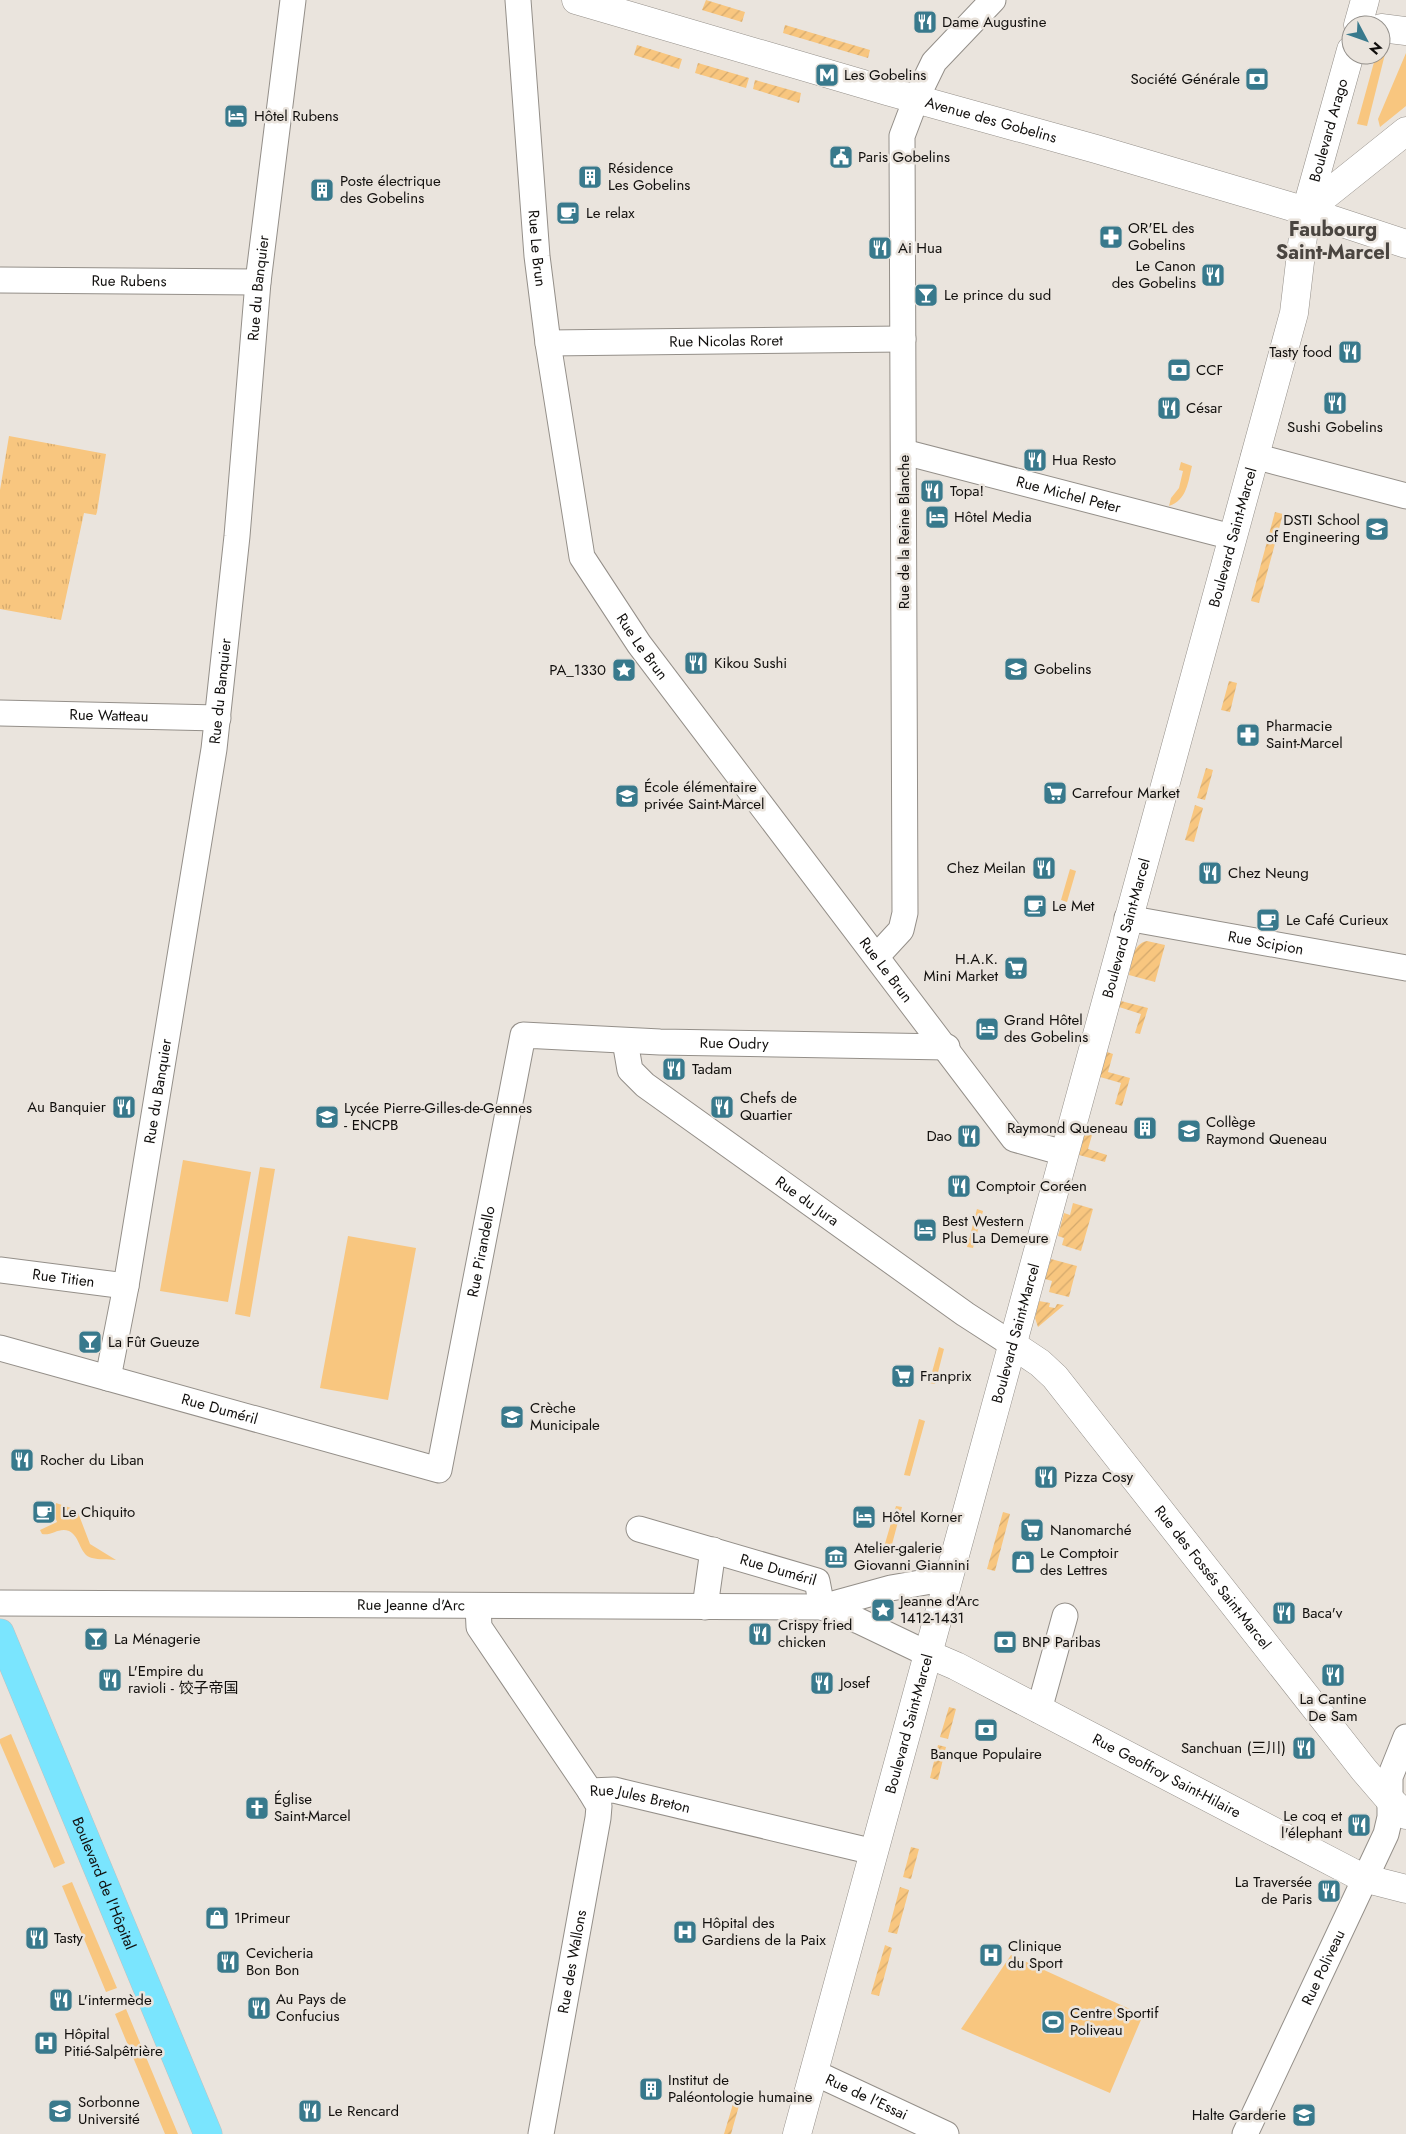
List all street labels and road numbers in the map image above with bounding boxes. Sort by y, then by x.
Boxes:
street label: Boulevard Arago [1304,76,1353,185]
street label: Avenue des Gobelins [923,91,1059,149]
street label: Rue Le Brun [523,209,552,288]
street label: Rue du Banquier [242,233,275,342]
street label: Rue Rubens [91,270,167,292]
street label: Rue Nicolas Roret [669,329,783,353]
street label: Rue de la Reine Blanche [893,455,915,609]
street label: Boulevard Saint-Marcel [1203,465,1262,610]
street label: Rue Michel Peter [1014,471,1124,519]
street label: Rue Le Brun [611,609,673,684]
street label: Rue du Banquier [204,636,237,745]
street label: Rue Watteau [69,704,149,727]
street label: Boulevard Saint-Marcel [1097,856,1156,1001]
street label: Rue Scipion [1226,925,1305,960]
street label: Rue Le Brun [854,933,918,1007]
street label: Rue Oudry [699,1032,769,1055]
street label: Rue du Banquier [138,1036,177,1146]
street label: Rue du Jura [771,1171,843,1231]
street label: Rue Pirandello [462,1204,501,1299]
street label: Boulevard Saint-Marcel [986,1261,1045,1406]
street label: Rue Titien [31,1263,96,1293]
street label: Rue Duméril [179,1388,260,1430]
street label: Rue des Fossés Saint-Marcel [1149,1501,1276,1654]
street label: Rue Duméril [737,1548,819,1591]
street label: Rue Jeanne d'Arc [357,1594,465,1616]
street label: Boulevard Saint-Marcel [879,1652,938,1796]
street label: Rue Geoffroy Saint-Hilaire [1089,1728,1245,1824]
street label: Rue Jules Breton [589,1779,693,1819]
street label: Boulevard de l'Hôpital [67,1814,141,1953]
street label: Rue des Wallons [552,1908,592,2015]
street label: Rue Poliveau [1296,1926,1350,2009]
street label: Rue de l'Essai [822,2068,911,2126]

